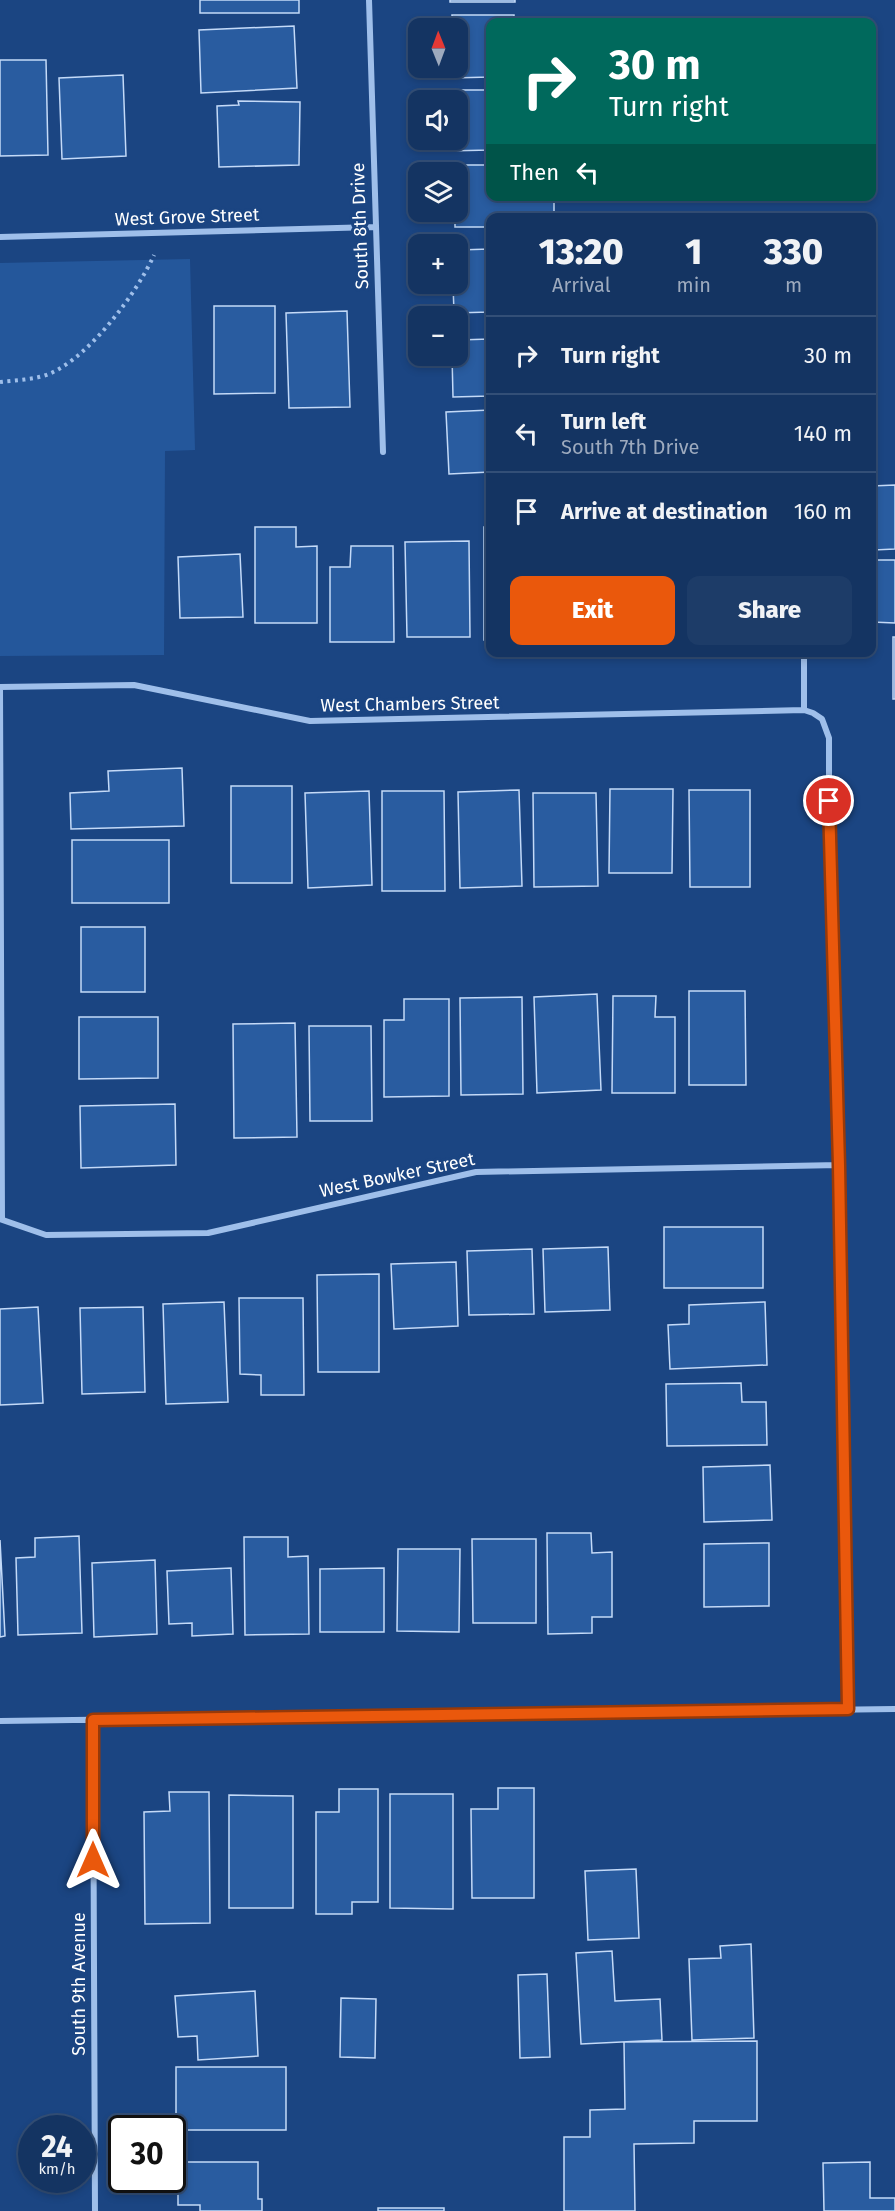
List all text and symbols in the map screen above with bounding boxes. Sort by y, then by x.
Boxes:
north arrow [408,18,468,78]
map controls [408,18,468,366]
text: 30 m [609,40,701,90]
icon: right [510,42,588,120]
button: sound [408,90,468,150]
text: Turn right [609,91,729,123]
icon: left [571,156,604,189]
text: Then [510,159,559,186]
street label: South 8th Drive [347,162,373,290]
button: layers [408,162,468,222]
street label: West Grove Street [114,203,260,231]
text: 13:20 [539,230,624,274]
text: 1 [685,230,702,274]
text: 330 [764,230,823,274]
button: + [408,234,468,294]
text: Arrival [552,273,611,297]
text: min [677,273,711,297]
text: m [785,273,802,297]
button: − [408,306,468,366]
icon: right [510,339,543,372]
text: Turn right [561,342,660,369]
text: 30 m [804,342,852,369]
text: Turn left [561,408,646,435]
icon: left [510,417,543,450]
text: 140 m [794,420,852,447]
text: South 7th Drive [561,435,699,459]
icon: arrive [510,495,543,528]
text: Arrive at destination [561,498,768,525]
text: 160 m [794,498,852,525]
button: Exit [510,576,675,645]
button: Share [687,576,852,645]
street label: West Chambers Street [320,691,500,717]
pin [803,775,854,826]
icon: arrive [812,784,845,817]
street label: West Bowker Street [317,1148,477,1202]
position arrow [61,1828,125,1892]
street label: South 9th Avenue [68,1912,90,2056]
speed limit sign: 30 [108,2115,186,2193]
text: 24 [41,2129,73,2165]
text: km/h [38,2160,76,2178]

